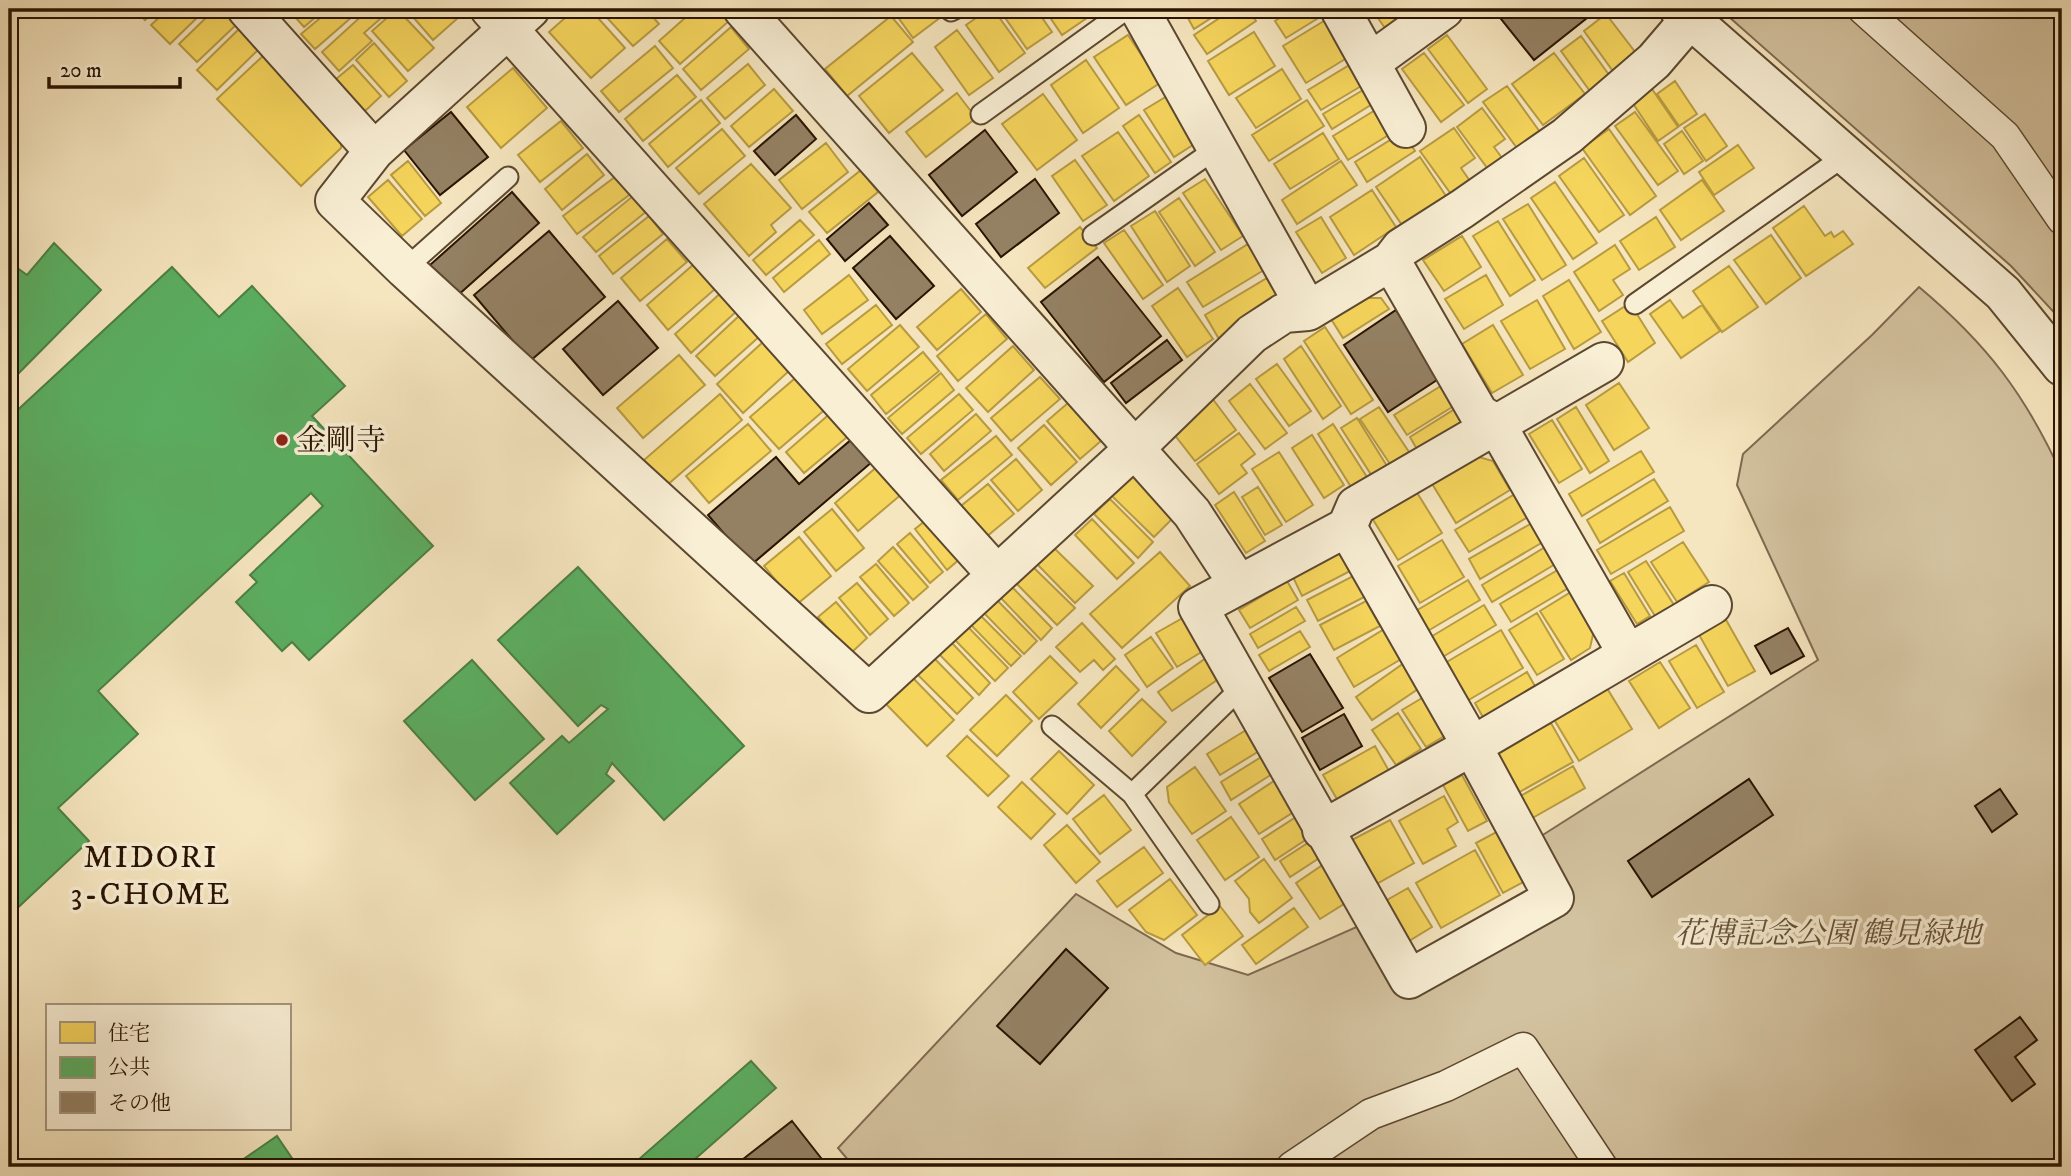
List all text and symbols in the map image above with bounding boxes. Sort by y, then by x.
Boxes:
scale bar [49,46,180,90]
text: 20 m [60,58,102,84]
place label: 金剛寺 [296,423,386,460]
marker: 金剛寺 [274,432,290,448]
district label: MIDORI 3-CHOME [71,838,231,915]
park label: 花博記念公園 鶴見緑地 [1675,916,1984,953]
legend [46,1004,290,1130]
text: 住宅 [108,1021,150,1047]
text: 公共 [108,1055,150,1081]
text: その他 [108,1091,171,1117]

